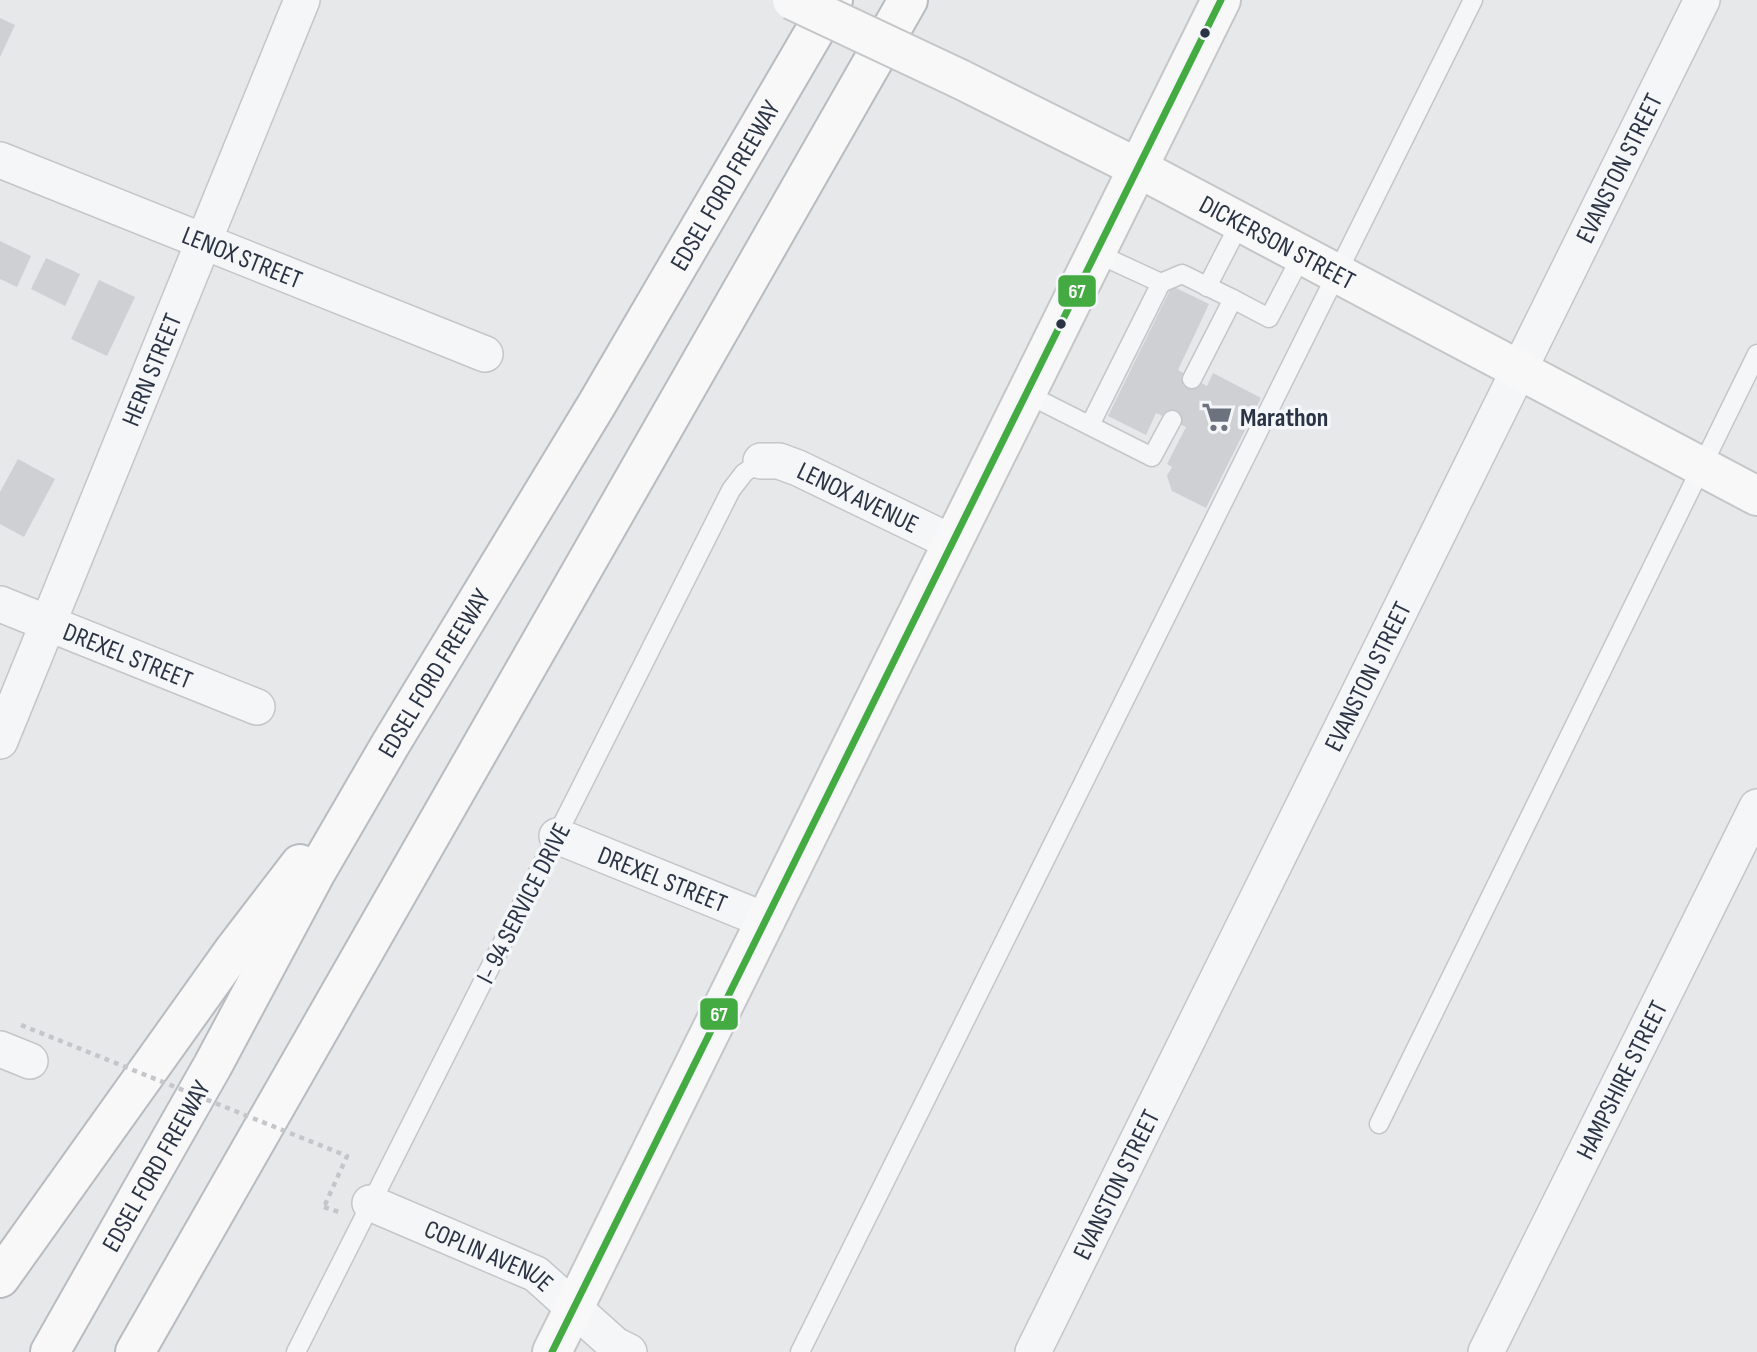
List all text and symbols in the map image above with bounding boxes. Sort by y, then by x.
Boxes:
unlabelled marker [1198,26,1212,40]
street label: EVANSTON STREET [1570,89,1670,249]
street label: EDSEL FORD FREEWAY [664,95,788,277]
street label: DICKERSON STREET [1194,189,1360,297]
street label: LENOX STREET [177,220,306,296]
line badge: 67 [1057,274,1097,308]
text: 67 [1068,281,1086,304]
street label: HERN STREET [116,309,190,431]
unlabelled marker [1054,317,1068,331]
supermarket icon: Marathon [1200,400,1234,434]
place label: Marathon [1240,403,1328,434]
street label: LENOX AVENUE [792,456,923,541]
street label: EDSEL FORD FREEWAY [372,584,498,764]
street label: EVANSTON STREET [1319,597,1419,757]
street label: DREXEL STREET [58,617,197,697]
street label: I- 94 SERVICE DRIVE [471,818,578,989]
street label: DREXEL STREET [593,840,731,920]
street label: HAMPSHIRE STREET [1570,996,1675,1165]
line badge: 67 [699,997,739,1031]
text: 67 [710,1004,728,1027]
street label: EDSEL FORD FREEWAY [96,1076,218,1258]
street label: EVANSTON STREET [1067,1105,1167,1265]
street label: COPLIN AVENUE [419,1214,559,1299]

